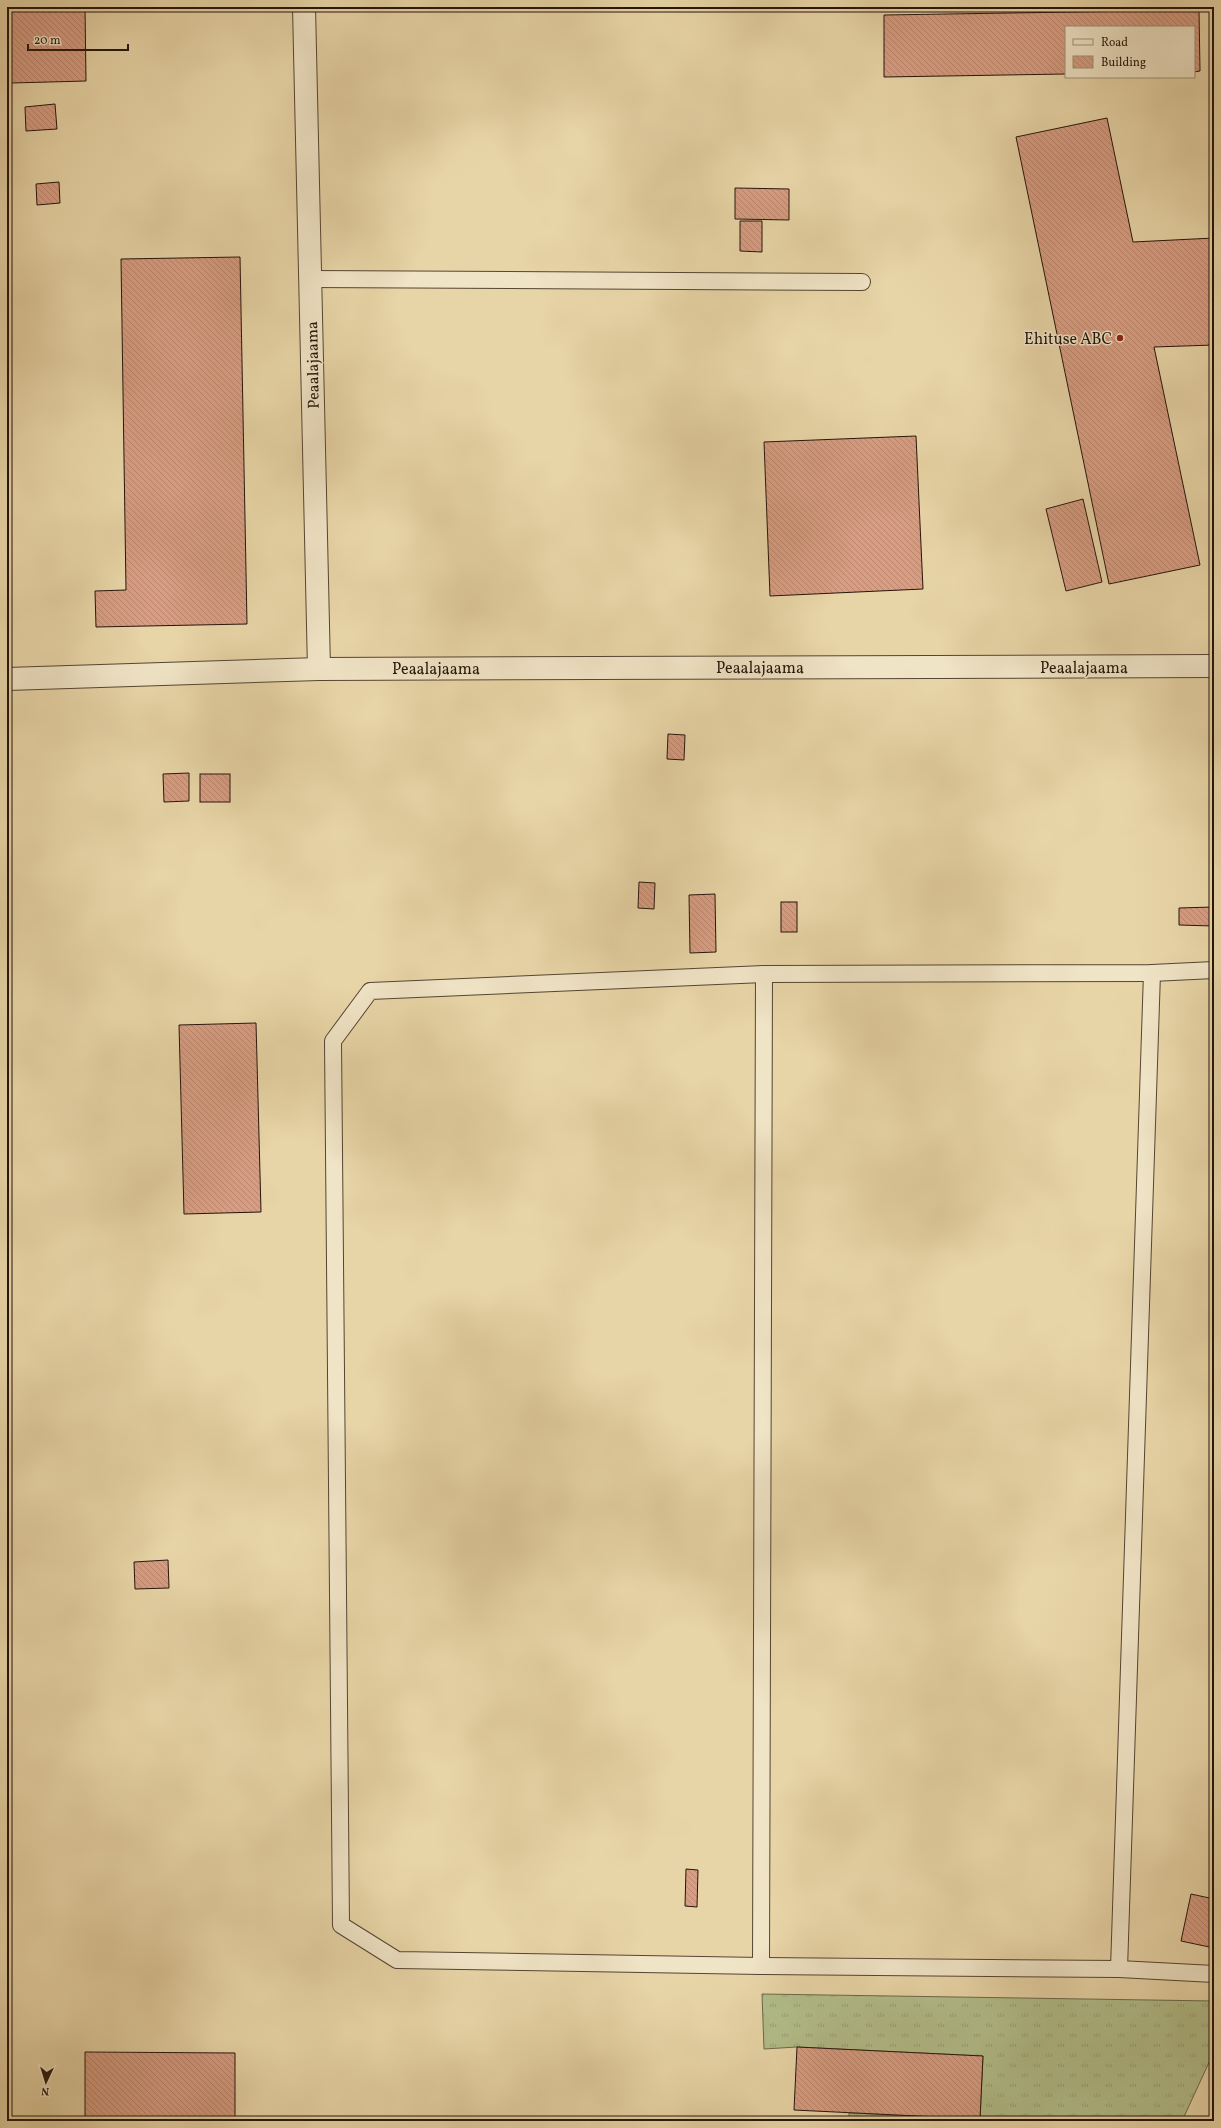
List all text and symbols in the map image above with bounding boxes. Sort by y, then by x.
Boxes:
scale bar [28,26,128,52]
legend [1065,26,1195,78]
text: 20 m [34,33,61,49]
text: Road [1101,35,1128,51]
text: Building [1101,55,1146,71]
street label: Peaalajaama [302,321,326,409]
place label: Ehituse ABC [1024,329,1112,351]
marker: Ehituse ABC [1115,333,1125,343]
street label: Peaalajaama [716,658,804,680]
street label: Peaalajaama [1040,658,1128,680]
street label: Peaalajaama [392,659,480,681]
north arrow [26,2062,66,2102]
text: N [41,2083,50,2098]

